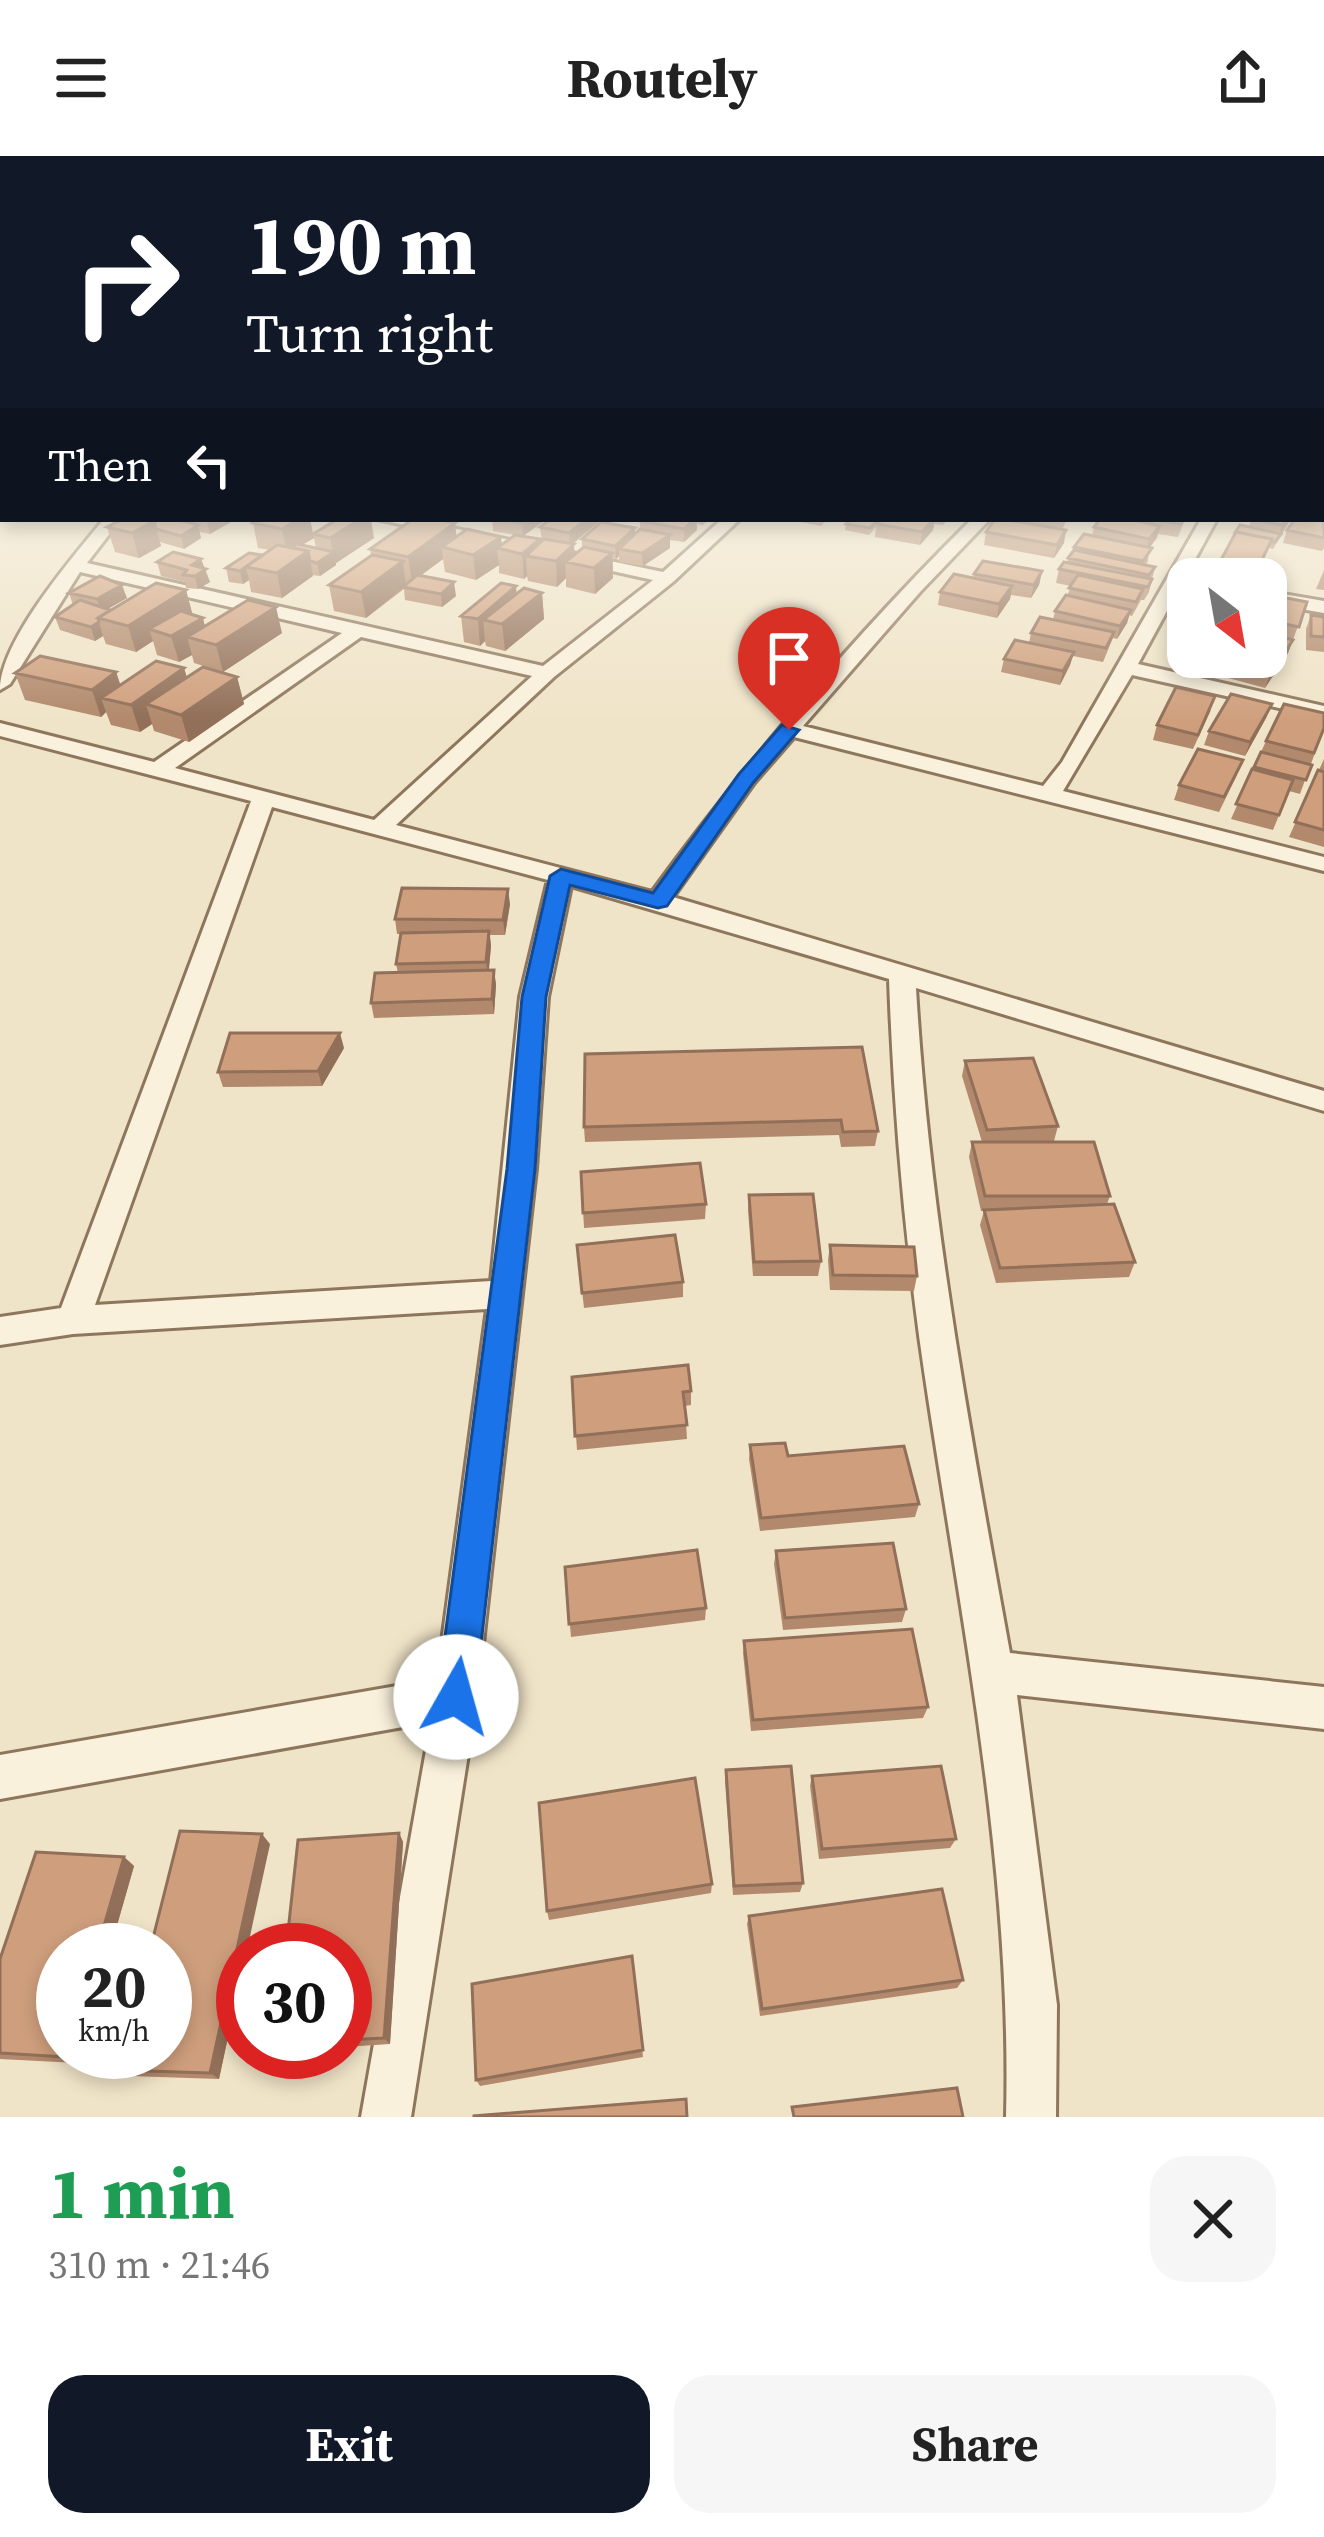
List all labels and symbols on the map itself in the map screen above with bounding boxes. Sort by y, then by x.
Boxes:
north arrow [1167,558,1287,678]
pin [738,607,840,730]
position arrow [393,1634,519,1760]
speed limit sign: 30 [216,1923,372,2079]

